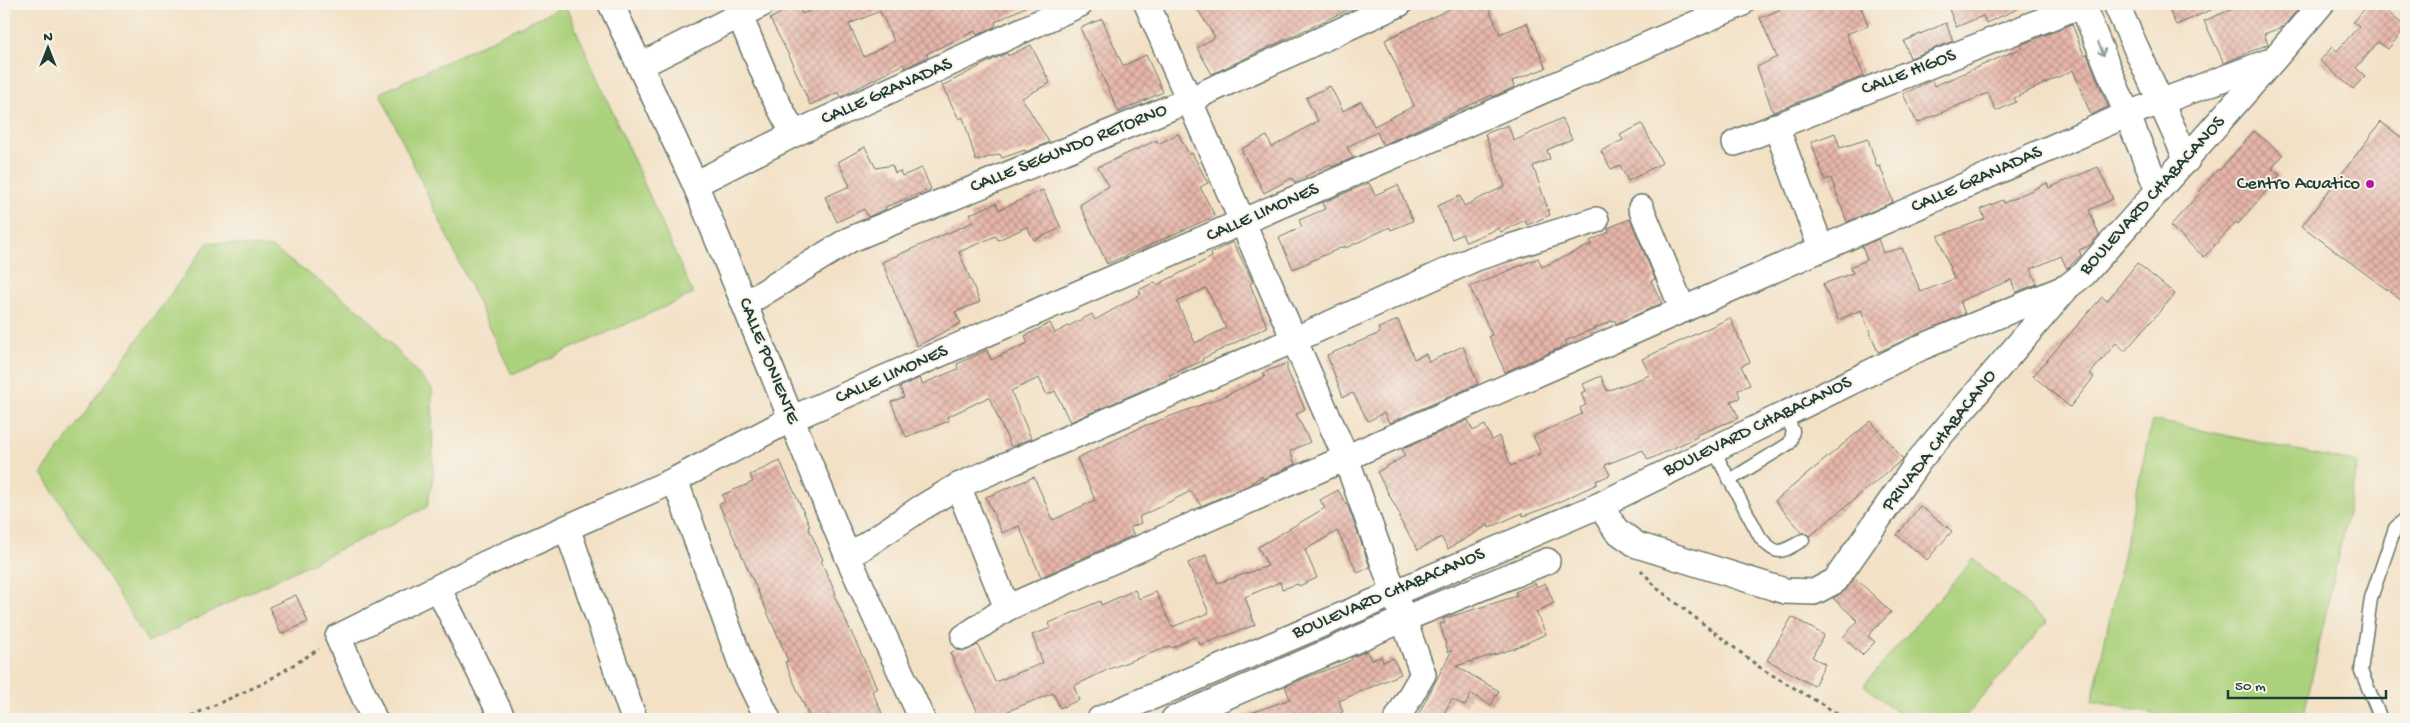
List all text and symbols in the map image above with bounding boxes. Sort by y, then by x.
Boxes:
north arrow [22,22,72,72]
text: N [43,29,53,46]
one-way arrow [2096,41,2106,56]
street label: CALLE HIGOS [1858,44,1960,102]
street label: CALLE GRANADAS [818,53,956,131]
street label: CALLE SEGUNDO RETORNO [967,99,1171,199]
street label: BOULEVARD CHABACANOS [2075,111,2231,281]
street label: CALLE GRANADAS [1908,141,2046,219]
place label: Centro Acuatico [2237,173,2360,196]
street label: CALLE LIMONES [1203,178,1323,248]
marker: Centro Acuatico [2364,178,2376,190]
street label: CALLE PONIENTE [732,295,804,429]
street label: CALLE LIMONES [832,340,952,410]
street label: PRIVADA CHABACANO [1877,365,2003,517]
street label: BOULEVARD CHABACANOS [1659,371,1856,483]
street label: BOULEVARD CHABACANOS [1288,543,1489,645]
scale bar [2228,668,2385,700]
text: 50 m [2235,678,2266,696]

